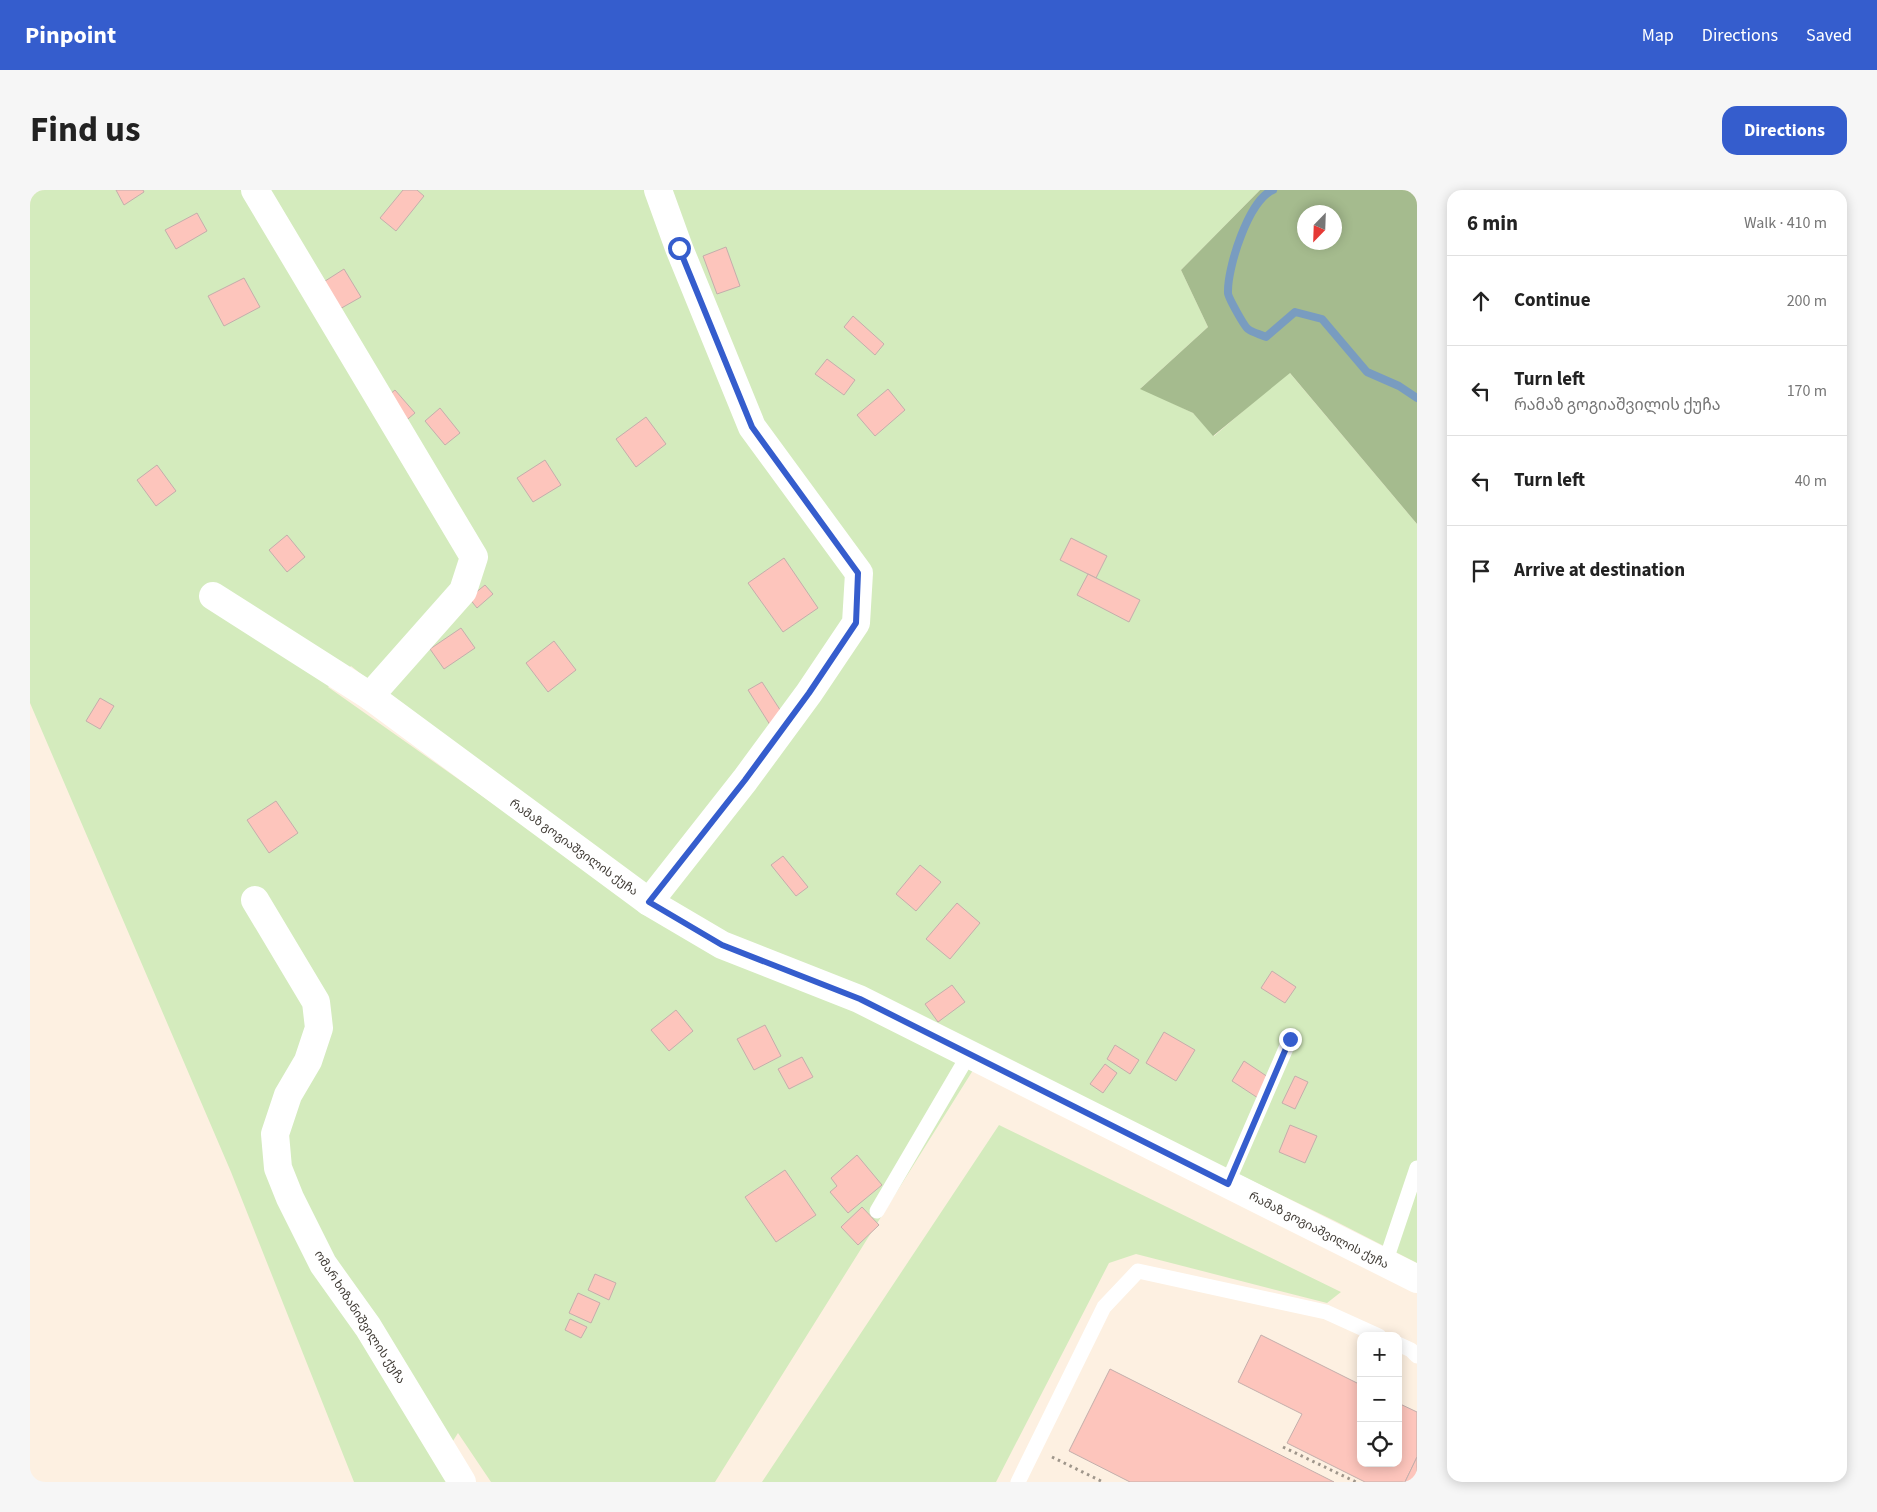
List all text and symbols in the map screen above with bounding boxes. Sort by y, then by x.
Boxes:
text: Pinpoint [25,18,116,53]
text: Map [1642,23,1674,48]
text: Directions [1702,23,1778,48]
text: Saved [1806,23,1852,48]
text: Find us [30,105,140,155]
button: Directions [1722,106,1847,155]
north arrow [1297,205,1342,250]
text: 6 min [1467,208,1518,238]
text: Walk · 410 m [1744,212,1827,234]
route start [668,237,691,260]
icon: ahead [1467,287,1495,315]
text: Continue [1514,287,1591,314]
text: 200 m [1787,290,1827,312]
text: Turn left [1514,366,1585,393]
icon: left [1467,377,1495,405]
text: 170 m [1787,380,1827,402]
text: რამაზ გოგიაშვილის ქუჩა [1514,394,1721,416]
icon: left [1467,467,1495,495]
text: Turn left [1514,467,1585,494]
text: 40 m [1795,470,1827,492]
icon: arrive [1467,557,1495,585]
text: Arrive at destination [1514,557,1685,584]
street label: რამაზ გოგიაშვილის ქუჩა [506,795,641,900]
route end [1279,1028,1302,1051]
street label: რამაზ გოგიაშვილის ქუჩა [1246,1188,1392,1273]
street label: ომარ ხიზანიშვილის ქუჩა [310,1247,409,1387]
map controls [1357,1332,1402,1467]
button: + [1357,1332,1402,1377]
button: − [1357,1377,1402,1422]
button: locate [1357,1422,1402,1467]

